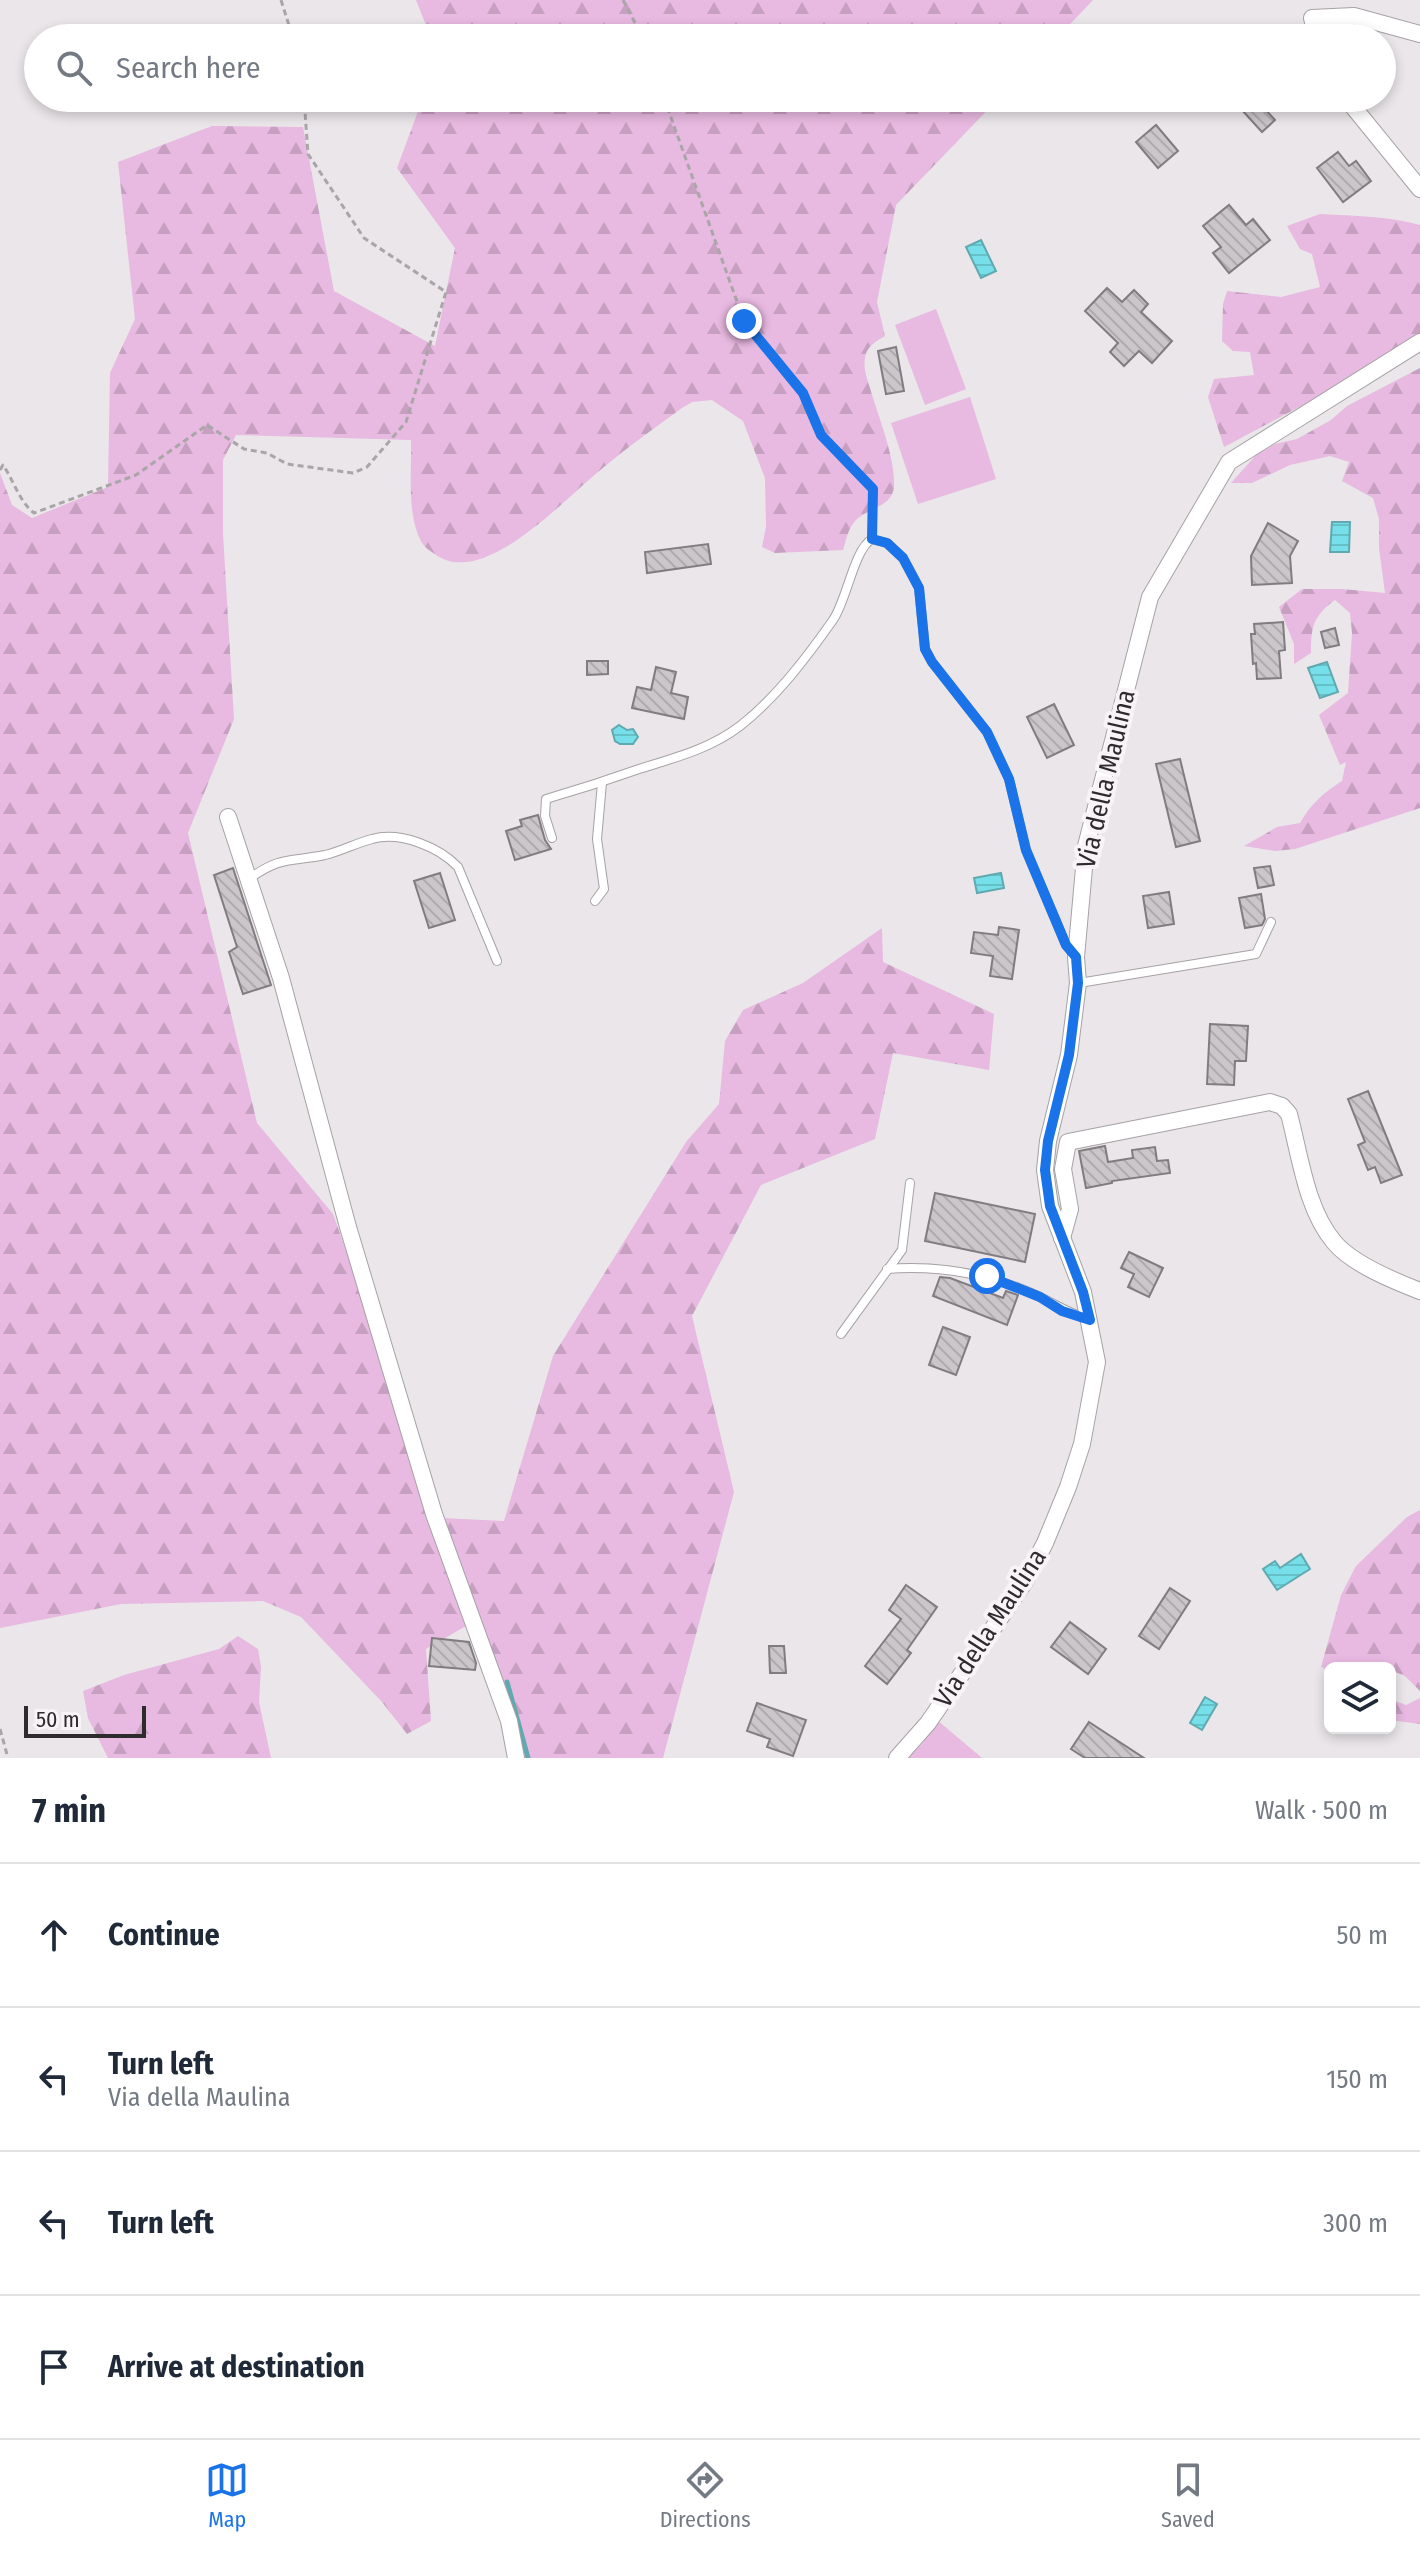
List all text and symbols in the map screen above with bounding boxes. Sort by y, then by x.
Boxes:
search box [24,24,1396,112]
icon: search [52,46,96,90]
text: Search here [116,50,261,86]
route end [726,303,762,339]
street label: Via della Maulina [1070,687,1142,871]
route start [969,1258,1005,1294]
street label: Via della Maulina [927,1543,1053,1713]
map controls [1324,1662,1396,1734]
button: layers [1324,1662,1396,1734]
scale bar [24,1702,146,1738]
text: 50 m [36,1706,80,1733]
text: 7 min [32,1790,106,1831]
text: Walk · 500 m [1255,1795,1388,1826]
icon: ahead [32,1913,76,1957]
text: Continue [108,1917,220,1953]
text: 50 m [1336,1920,1388,1951]
text: Turn left [108,2046,214,2082]
icon: left [32,2057,76,2101]
text: 150 m [1326,2064,1388,2095]
text: Via della Maulina [108,2082,291,2113]
icon: left [32,2201,76,2245]
text: Turn left [108,2205,214,2241]
text: 300 m [1323,2208,1388,2239]
icon: arrive [32,2345,76,2389]
text: Arrive at destination [108,2349,365,2385]
tab: Map [205,2458,249,2533]
tab: Directions [660,2458,751,2533]
tab: Saved [1161,2458,1215,2533]

